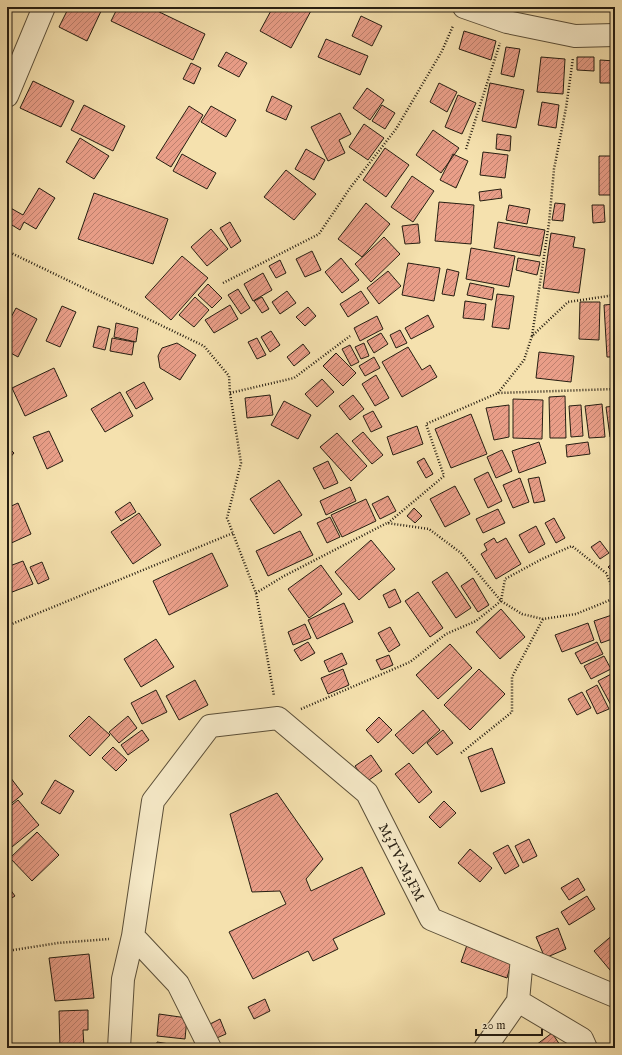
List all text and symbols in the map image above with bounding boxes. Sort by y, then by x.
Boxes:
street label: M3TV-M3FM [374,821,428,904]
scale bar [476,1011,542,1037]
text: 20 m [482,1018,505,1033]

